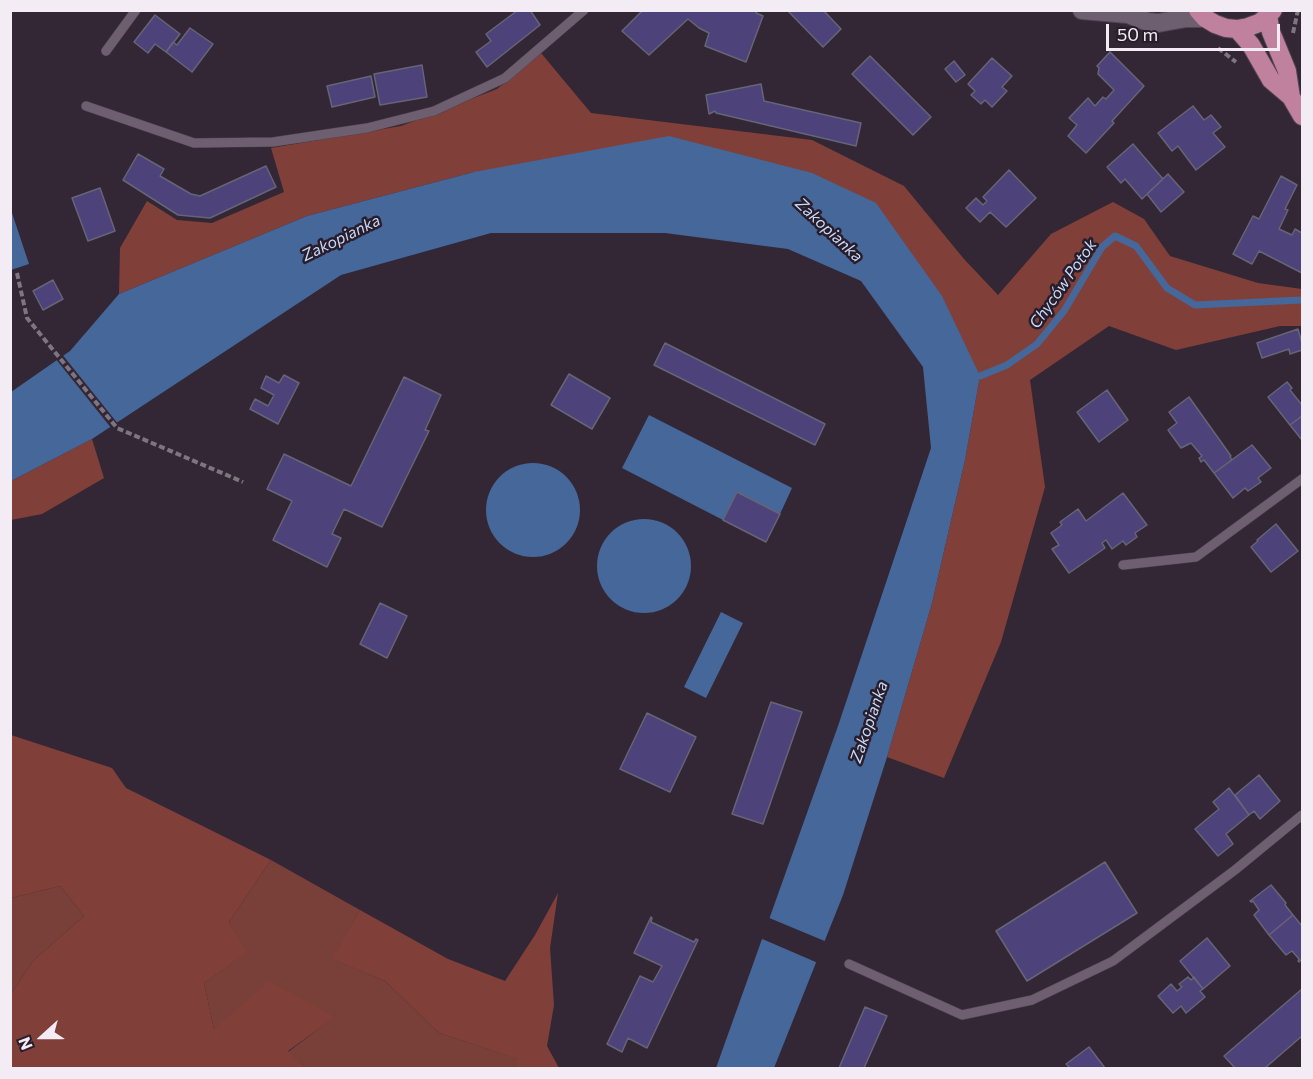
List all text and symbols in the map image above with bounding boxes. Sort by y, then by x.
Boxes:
scale bar [1109,12,1283,50]
text: 50 m [1117,23,1158,45]
water label: Zakopianka [791,194,867,266]
water label: Zakopianka [299,211,383,265]
water label: Chyców Potok [1025,236,1101,332]
water label: Zakopianka [846,679,892,765]
north arrow [12,1007,72,1067]
text: N [14,1035,36,1053]

